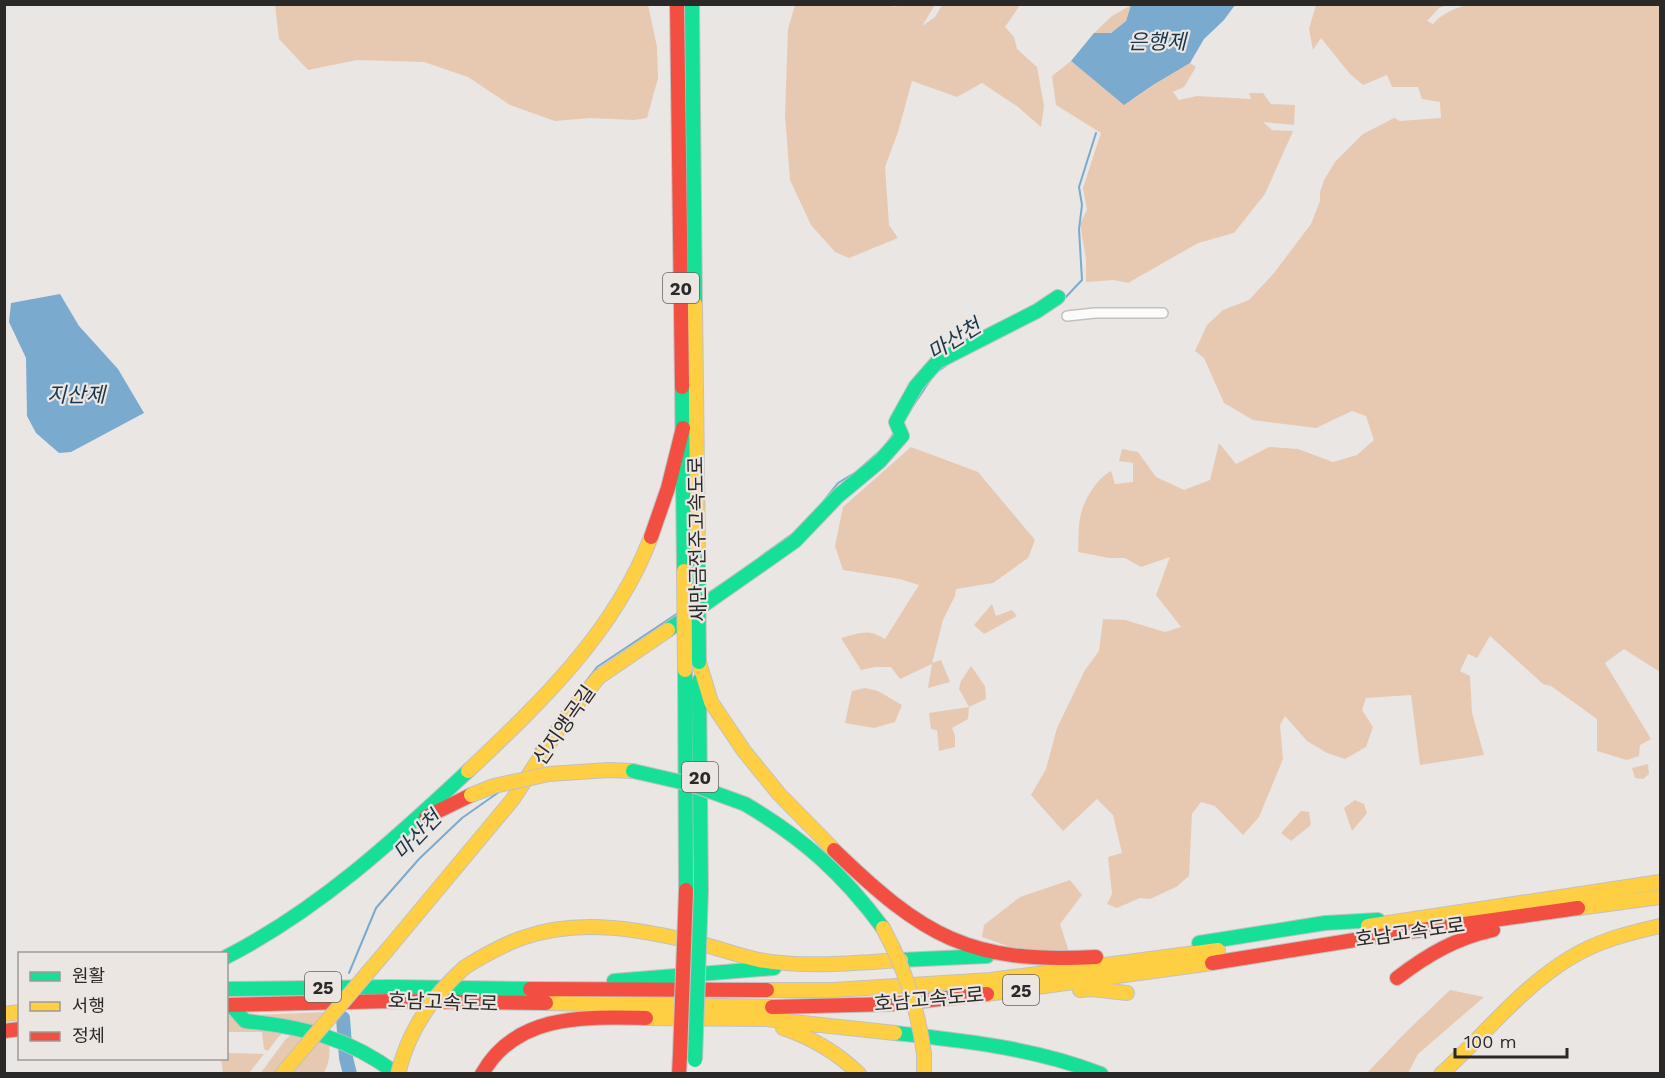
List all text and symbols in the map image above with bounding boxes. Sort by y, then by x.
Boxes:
water label: 은행제 [1128,29,1189,54]
road number: 20 [663,273,699,303]
water label: 마산천 [923,312,987,365]
water label: 지산제 [47,382,108,407]
street label: 새만금전주고속도로 [684,456,710,622]
street label: 신지앵곡길 [528,680,600,770]
road number: 20 [682,762,718,792]
water label: 마산천 [388,804,448,865]
street label: 호남고속도로 [1354,912,1466,952]
legend [18,952,228,1060]
text: 원활 [72,965,105,986]
road number: 25 [305,972,341,1002]
road number: 25 [1003,975,1039,1005]
street label: 호남고속도로 [873,982,985,1016]
street label: 호남고속도로 [387,988,499,1016]
text: 서행 [72,995,105,1016]
scale bar [1455,1021,1568,1059]
text: 정체 [72,1025,105,1046]
text: 100 m [1464,1031,1517,1052]

